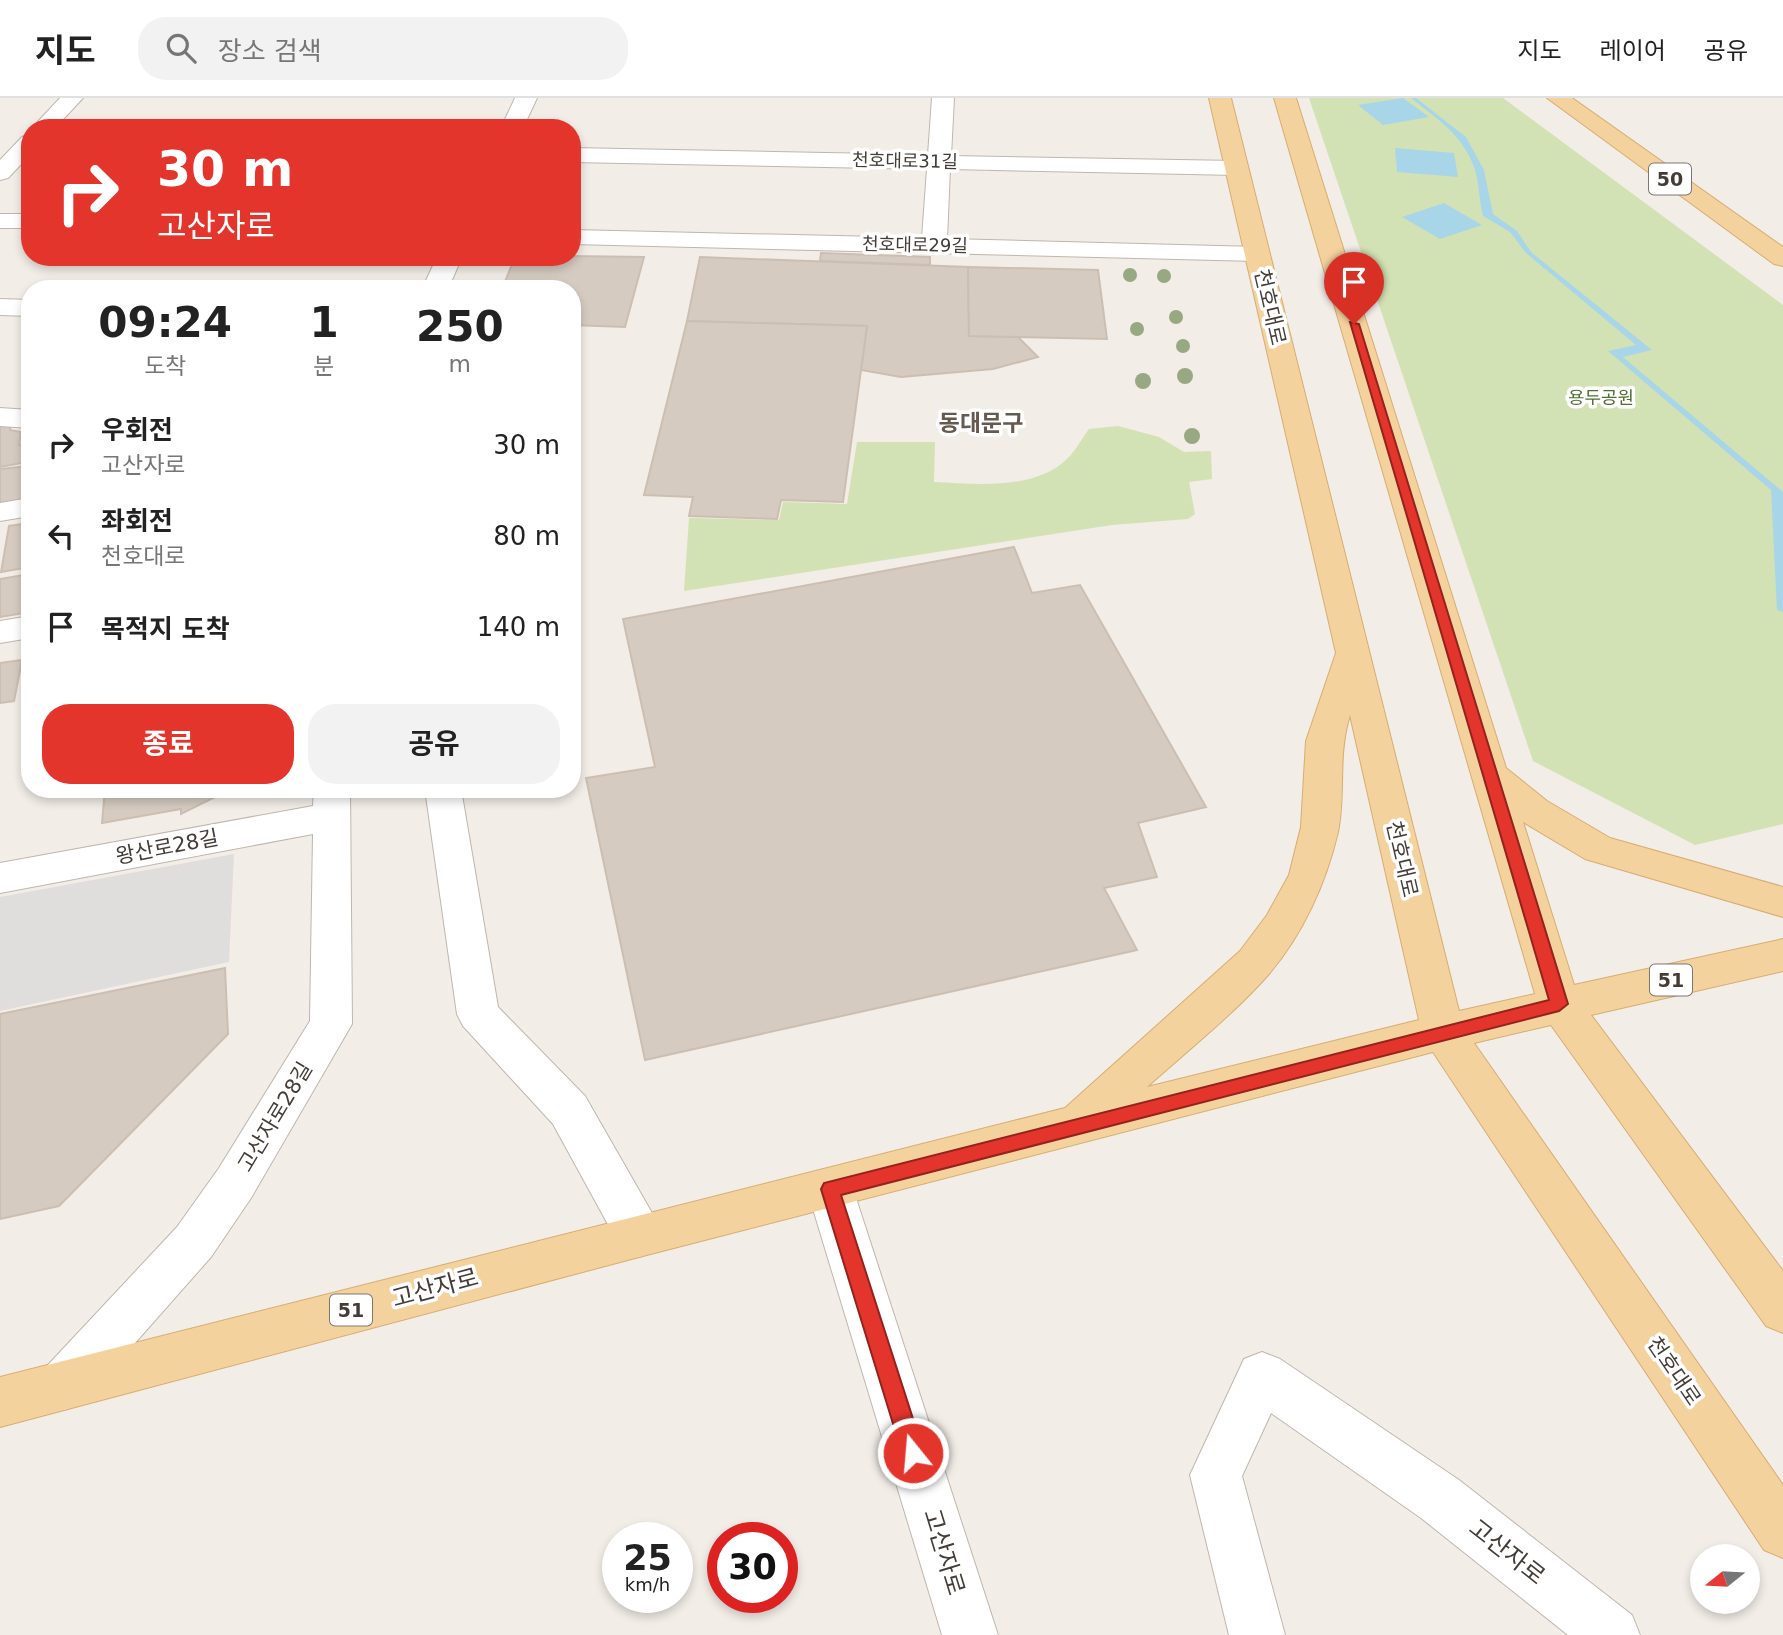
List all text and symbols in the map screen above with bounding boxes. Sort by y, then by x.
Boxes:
search box [138,17,628,80]
icon: search [162,29,200,67]
text: 지도 [35,31,96,70]
text: 장소 검색 [218,36,322,66]
text: 지도 [1517,37,1562,65]
text: 레이어 [1600,37,1666,65]
text: 공유 [1704,37,1748,65]
text: 30 m [157,141,293,198]
icon: right [42,147,133,238]
street label: 천호대로31길 [852,149,958,172]
road number: 50 [1649,164,1691,194]
text: 고산자로 [157,207,275,245]
street label: 천호대로29길 [862,233,968,256]
pin [1324,252,1384,324]
icon: arrive [1335,263,1373,301]
street label: 천호대로 [1250,267,1290,347]
text: 09:24 [98,298,232,347]
text: 1 [309,298,339,347]
text: 250 [416,302,504,351]
text: m [449,351,471,377]
text: 도착 [144,353,186,379]
text: 분 [313,353,335,379]
park label: 용두공원 [1568,387,1634,408]
district label: 동대문구 [939,410,1023,436]
text: 우회전 [101,415,173,445]
icon: right [42,426,80,464]
text: 30 m [493,430,560,460]
text: 고산자로 [101,452,186,478]
text: 좌회전 [101,506,173,536]
icon: left [42,517,80,555]
text: 80 m [493,521,560,551]
text: 천호대로 [101,543,186,569]
icon: arrive [42,608,80,646]
text: 140 m [477,612,560,642]
text: 목적지 도착 [101,614,230,644]
button: 종료 [42,704,294,784]
button: 공유 [308,704,560,784]
street label: 천호대로 [1382,819,1422,899]
street label: 왕산로28길 [114,825,220,869]
road number: 51 [1650,964,1692,996]
street label: 고산자로28길 [233,1058,317,1176]
street label: 고산자로 [389,1263,481,1313]
road number: 51 [330,1294,372,1326]
street label: 천호대로 [1642,1332,1706,1410]
position arrow [876,1416,950,1490]
street label: 고산자로 [918,1506,970,1598]
street label: 고산자로 [1464,1514,1550,1590]
speed limit sign: 30 [707,1522,798,1613]
text: 25 [623,1538,672,1578]
north arrow [1690,1544,1760,1614]
map controls [1690,1544,1760,1614]
text: km/h [625,1574,670,1595]

